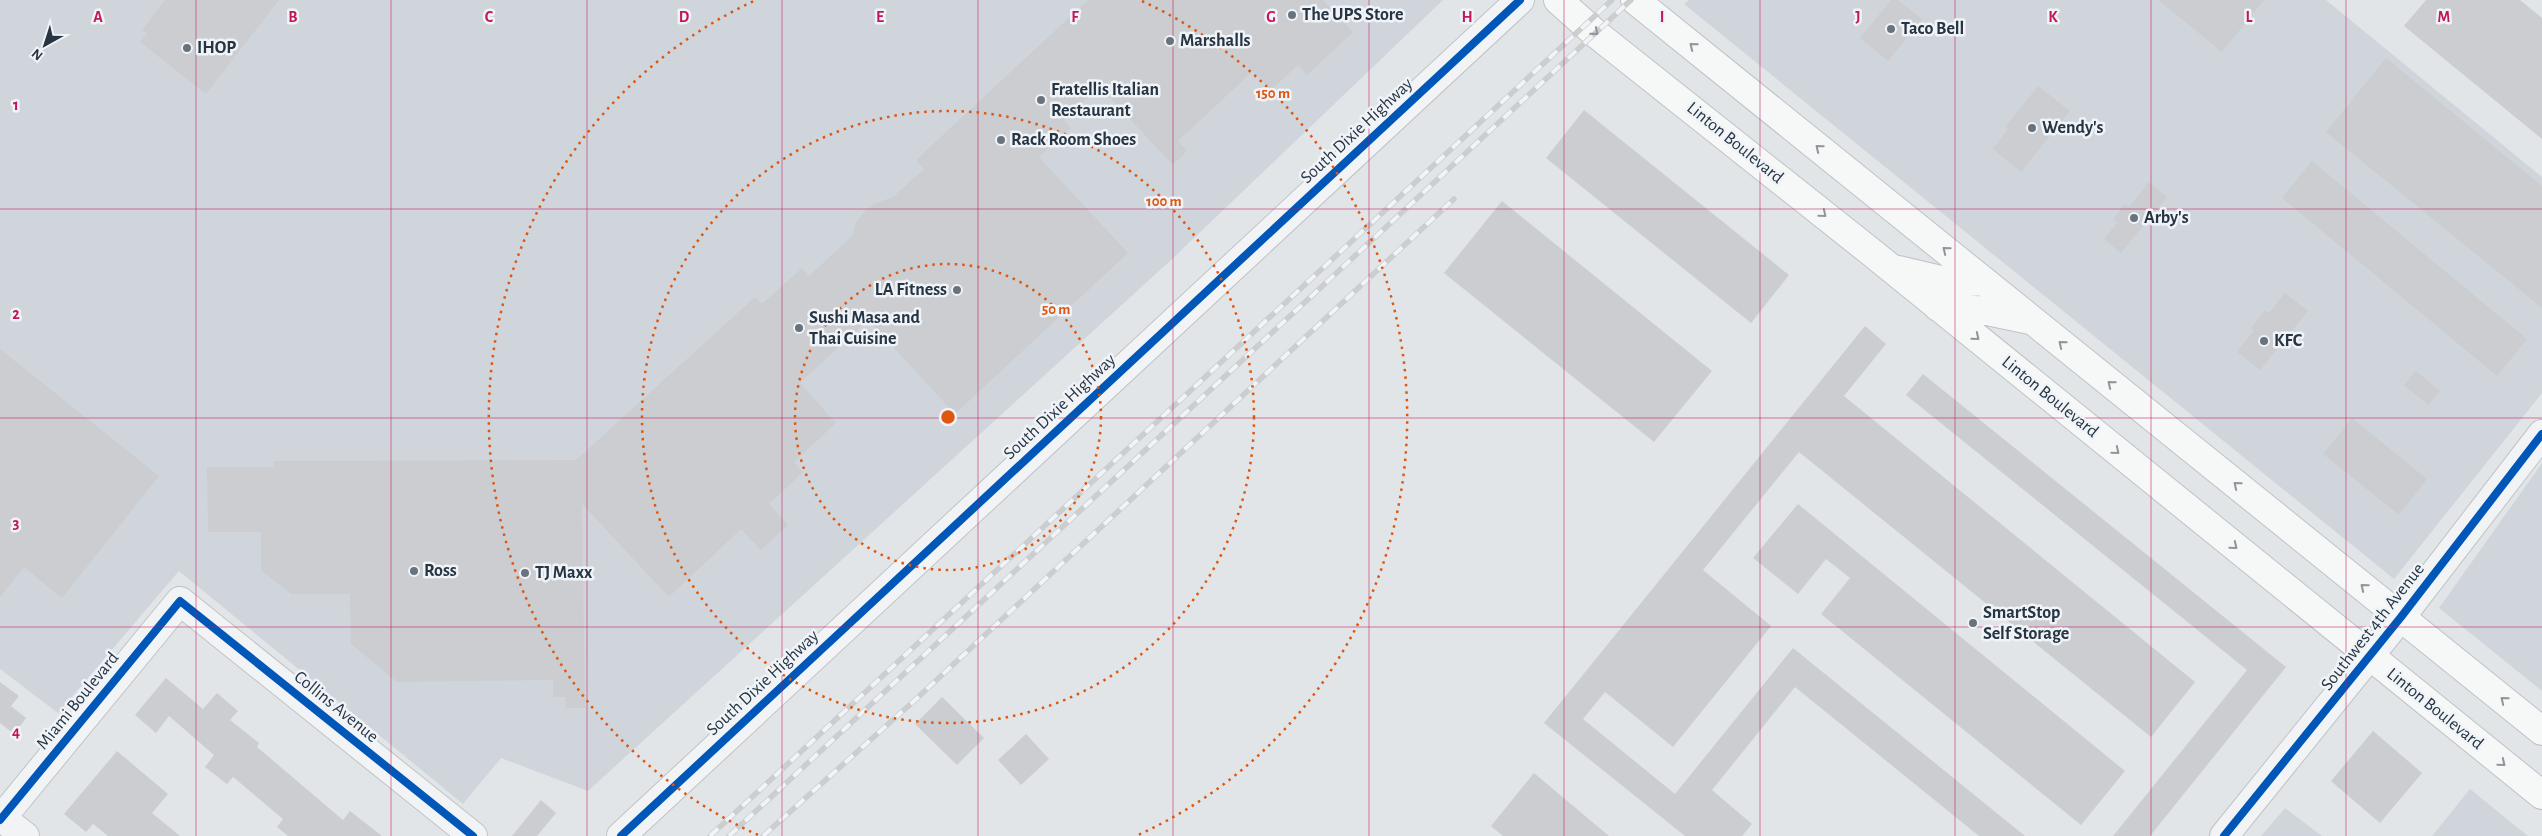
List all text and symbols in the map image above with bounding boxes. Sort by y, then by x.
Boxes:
place label: The UPS Store [1302,6,1404,24]
text: A [93,9,103,25]
text: B [288,9,298,25]
text: C [485,9,494,25]
text: D [679,9,690,25]
text: E [876,9,884,25]
text: F [1071,9,1079,25]
text: G [1266,9,1276,25]
marker: The UPS Store [1286,9,1298,21]
text: H [1461,9,1473,25]
text: I [1660,9,1664,25]
text: J [1855,9,1861,25]
text: K [2048,9,2058,25]
text: L [2246,9,2253,25]
text: M [2438,9,2450,25]
north arrow [20,20,70,70]
place label: Taco Bell [1901,20,1964,38]
marker: Taco Bell [1885,23,1897,35]
one-way arrow [1589,26,1598,34]
place label: Marshalls [1180,32,1251,50]
marker: Marshalls [1164,35,1176,47]
place label: IHOP [197,39,236,57]
marker: IHOP [181,42,193,54]
one-way arrow [1689,43,1698,52]
text: N [29,46,46,63]
street label: South Dixie Highway [1298,75,1417,187]
place label: Fratellis Italian Restaurant [1051,81,1159,120]
text: 150 m [1256,86,1290,101]
marker: Fratellis Italian Restaurant [1035,94,1047,106]
text: 1 [13,97,19,113]
street label: Linton Boulevard [1683,99,1787,187]
place label: Wendy's [2042,119,2104,137]
marker: Wendy's [2026,122,2038,134]
place label: Rack Room Shoes [1011,131,1136,149]
marker: Rack Room Shoes [995,134,1007,146]
one-way arrow [1816,146,1825,154]
text: 100 m [1146,194,1182,209]
one-way arrow [1817,209,1826,217]
place label: Arby's [2144,209,2189,227]
marker: Arby's [2128,212,2140,224]
one-way arrow [1942,247,1951,256]
place label: LA Fitness [875,281,947,299]
marker: LA Fitness [951,284,963,296]
text: 50 m [1042,302,1070,317]
text: 2 [12,306,20,322]
place label: Sushi Masa and Thai Cuisine [809,309,920,348]
marker: Sushi Masa and Thai Cuisine [793,322,805,334]
one-way arrow [1970,332,1979,340]
place label: KFC [2274,332,2303,350]
marker: KFC [2258,335,2270,347]
one-way arrow [2059,341,2068,349]
street label: South Dixie Highway [1001,351,1120,463]
street label: Linton Boulevard [1998,353,2102,441]
one-way arrow [2108,381,2117,389]
centre of rings [939,408,957,426]
one-way arrow [2110,445,2119,453]
one-way arrow [2234,482,2243,491]
text: 3 [13,515,20,531]
one-way arrow [2229,541,2238,550]
street label: Southwest 4th Avenue [2318,560,2428,694]
place label: Ross [424,562,457,580]
place label: TJ Maxx [535,564,593,582]
marker: Ross [408,565,420,577]
marker: TJ Maxx [519,567,531,579]
one-way arrow [2361,585,2370,593]
place label: SmartStop Self Storage [1983,604,2069,643]
marker: SmartStop Self Storage [1967,617,1979,629]
street label: South Dixie Highway [704,627,823,739]
street label: Miami Boulevard [33,649,123,753]
street label: Linton Boulevard [2383,665,2487,753]
street label: Collins Avenue [291,668,381,746]
one-way arrow [2501,698,2510,706]
text: 4 [12,724,20,740]
one-way arrow [2497,758,2506,767]

